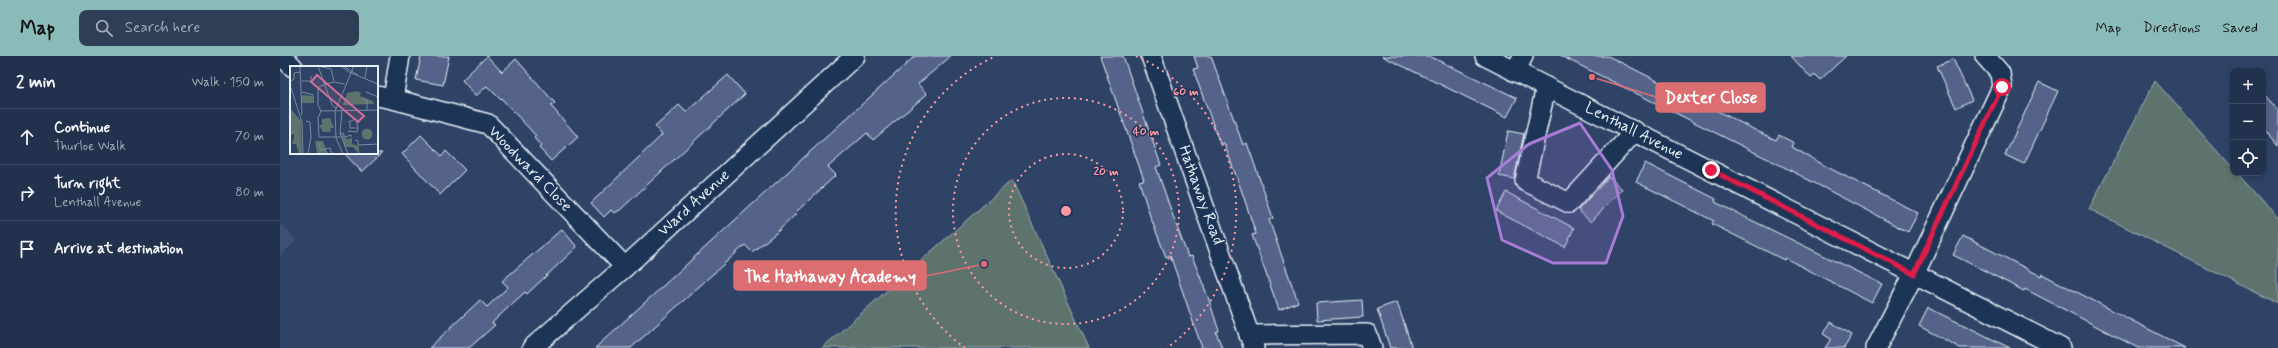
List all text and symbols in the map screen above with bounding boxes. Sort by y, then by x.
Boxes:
search box [79,10,359,46]
text: Map [20,16,55,41]
icon: search [93,17,115,39]
text: Search here [125,18,200,38]
text: Map [2095,19,2121,37]
text: Directions [2143,19,2201,37]
text: Saved [2223,19,2258,37]
inset map [290,66,378,154]
map controls [2230,68,2266,176]
button: + [2230,68,2266,104]
text: 2 min [16,71,56,93]
text: Walk · 150 m [191,74,264,91]
route start [1993,78,2011,96]
callout: Dexter Close [1656,83,1765,112]
text: 60 m [1173,84,1199,100]
text: Dexter Close [1665,87,1758,109]
street label: Lenthall Avenue [1581,97,1687,165]
button: − [2230,104,2266,140]
text: Continue [54,118,110,138]
street label: Woodward Close [484,121,576,217]
text: 40 m [1133,124,1160,140]
icon: ahead [16,126,38,148]
text: 70 m [235,128,264,145]
text: Thurloe Walk [54,138,126,155]
button: locate [2230,140,2266,176]
street label: Hathaway Road [1173,142,1229,248]
route end [1702,161,1720,179]
text: 20 m [1093,164,1119,180]
street label: Ward Avenue [654,165,734,241]
text: Turn right [54,174,121,194]
icon: right [16,182,38,204]
text: 80 m [235,184,264,201]
text: Lenthall Avenue [54,194,141,211]
centre of rings [1059,204,1073,218]
icon: arrive [16,238,38,260]
text: Arrive at destination [54,239,183,259]
callout: The Hathaway Academy [734,261,926,290]
text: The Hathaway Academy [744,266,916,288]

